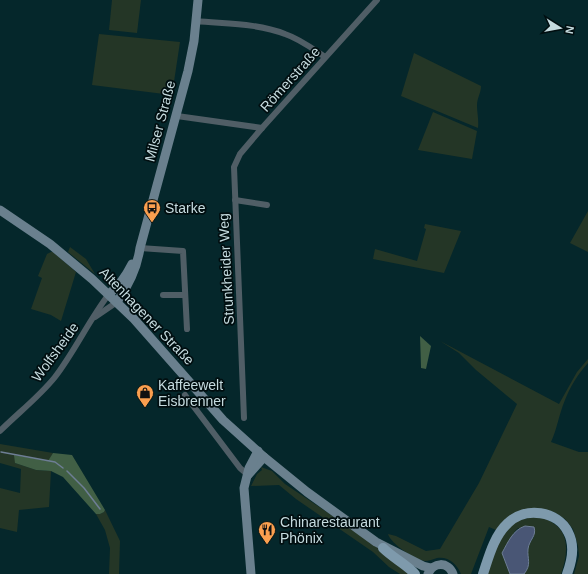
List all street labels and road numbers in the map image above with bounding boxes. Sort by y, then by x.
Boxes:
street label: Römerstraße [257,43,323,115]
street label: Milser Straße [142,79,179,163]
street label: Strunkheider Weg [215,213,237,325]
street label: Altenhagener Straße [96,264,198,368]
street label: Wolfsheide [28,319,82,385]

